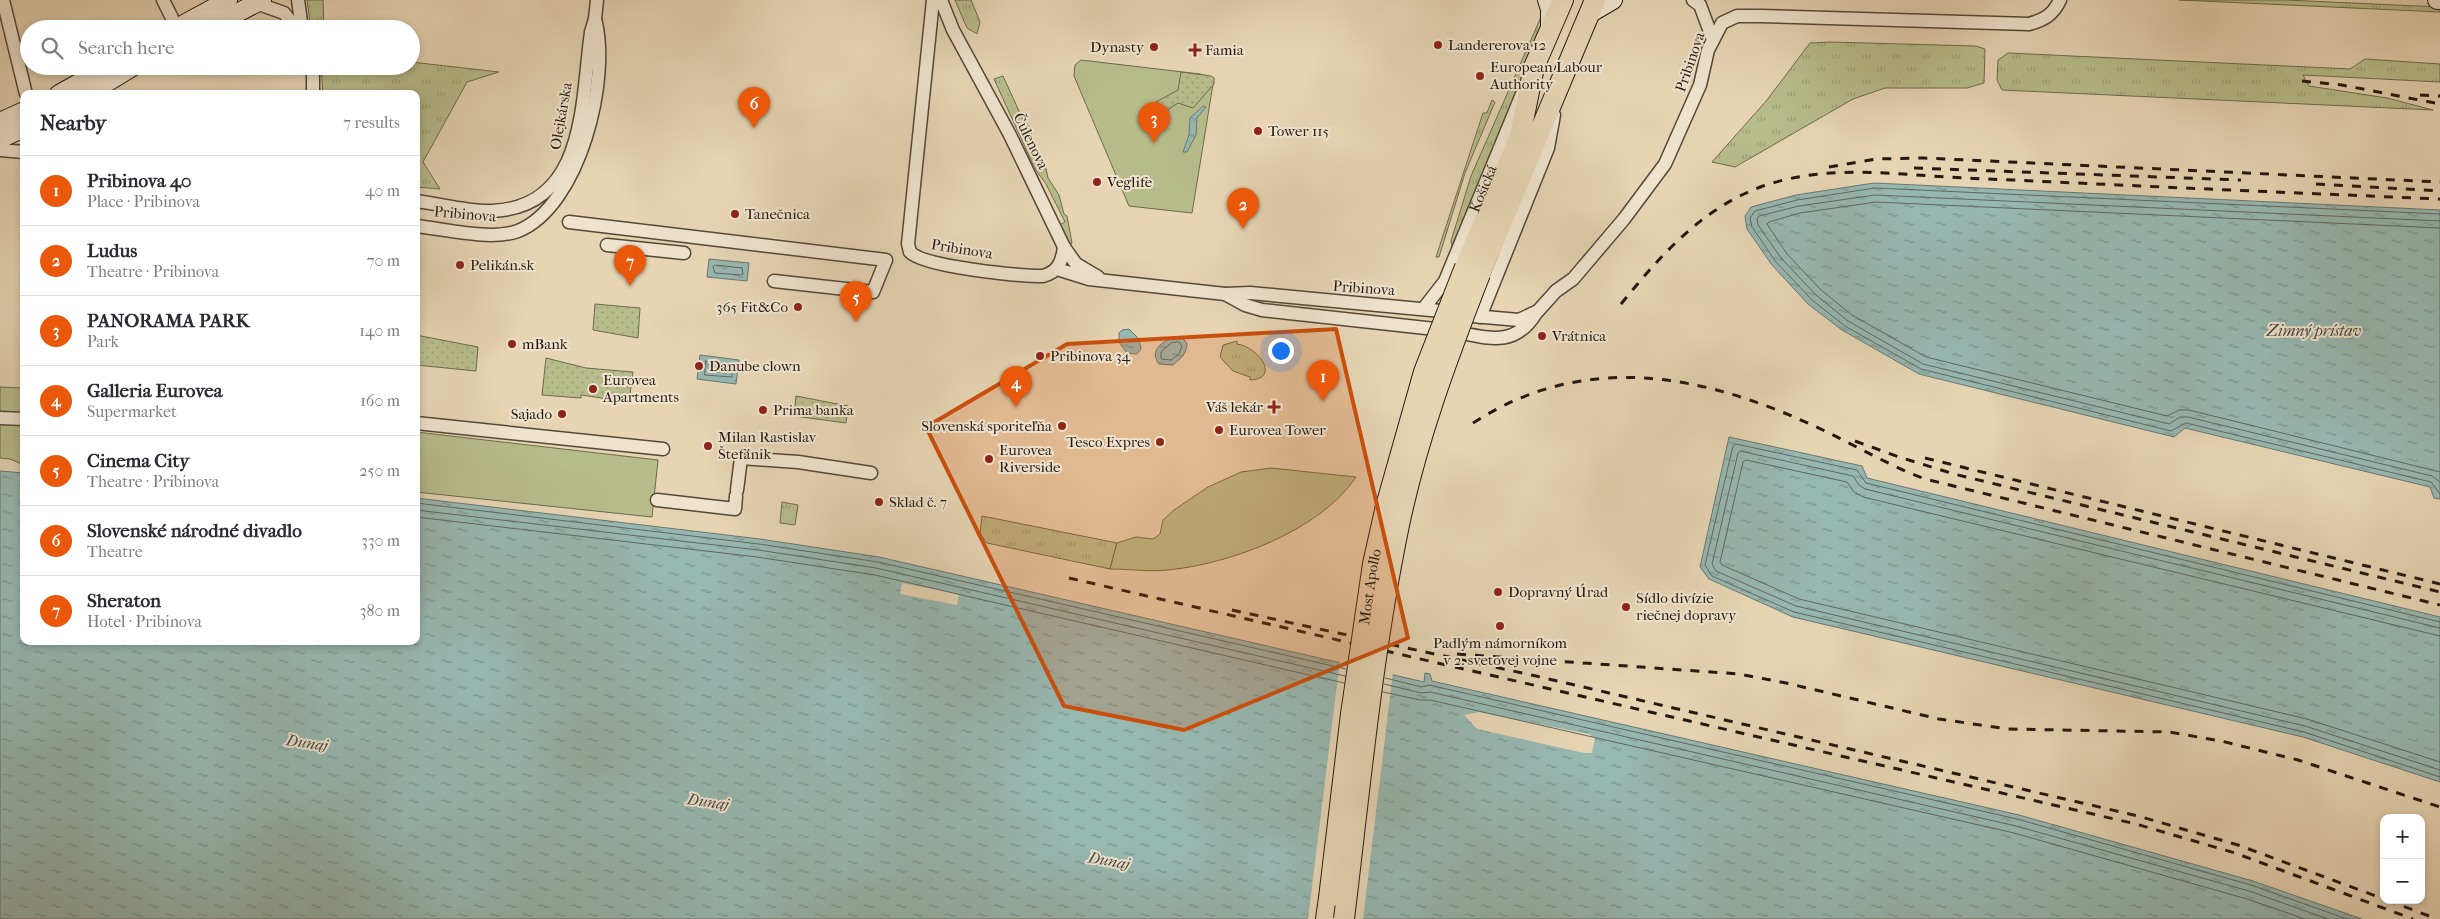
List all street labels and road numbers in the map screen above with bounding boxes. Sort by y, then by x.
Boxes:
street label: Pribinova [1671,29,1709,94]
street label: Olejkárska [546,80,576,151]
street label: Čulenova [1010,110,1053,173]
street label: Košická [1465,161,1501,215]
street label: Pribinova [433,202,498,226]
street label: Pribinova [930,235,995,263]
street label: Pribinova [1332,277,1397,299]
street label: Most Apollo [1355,547,1385,626]

